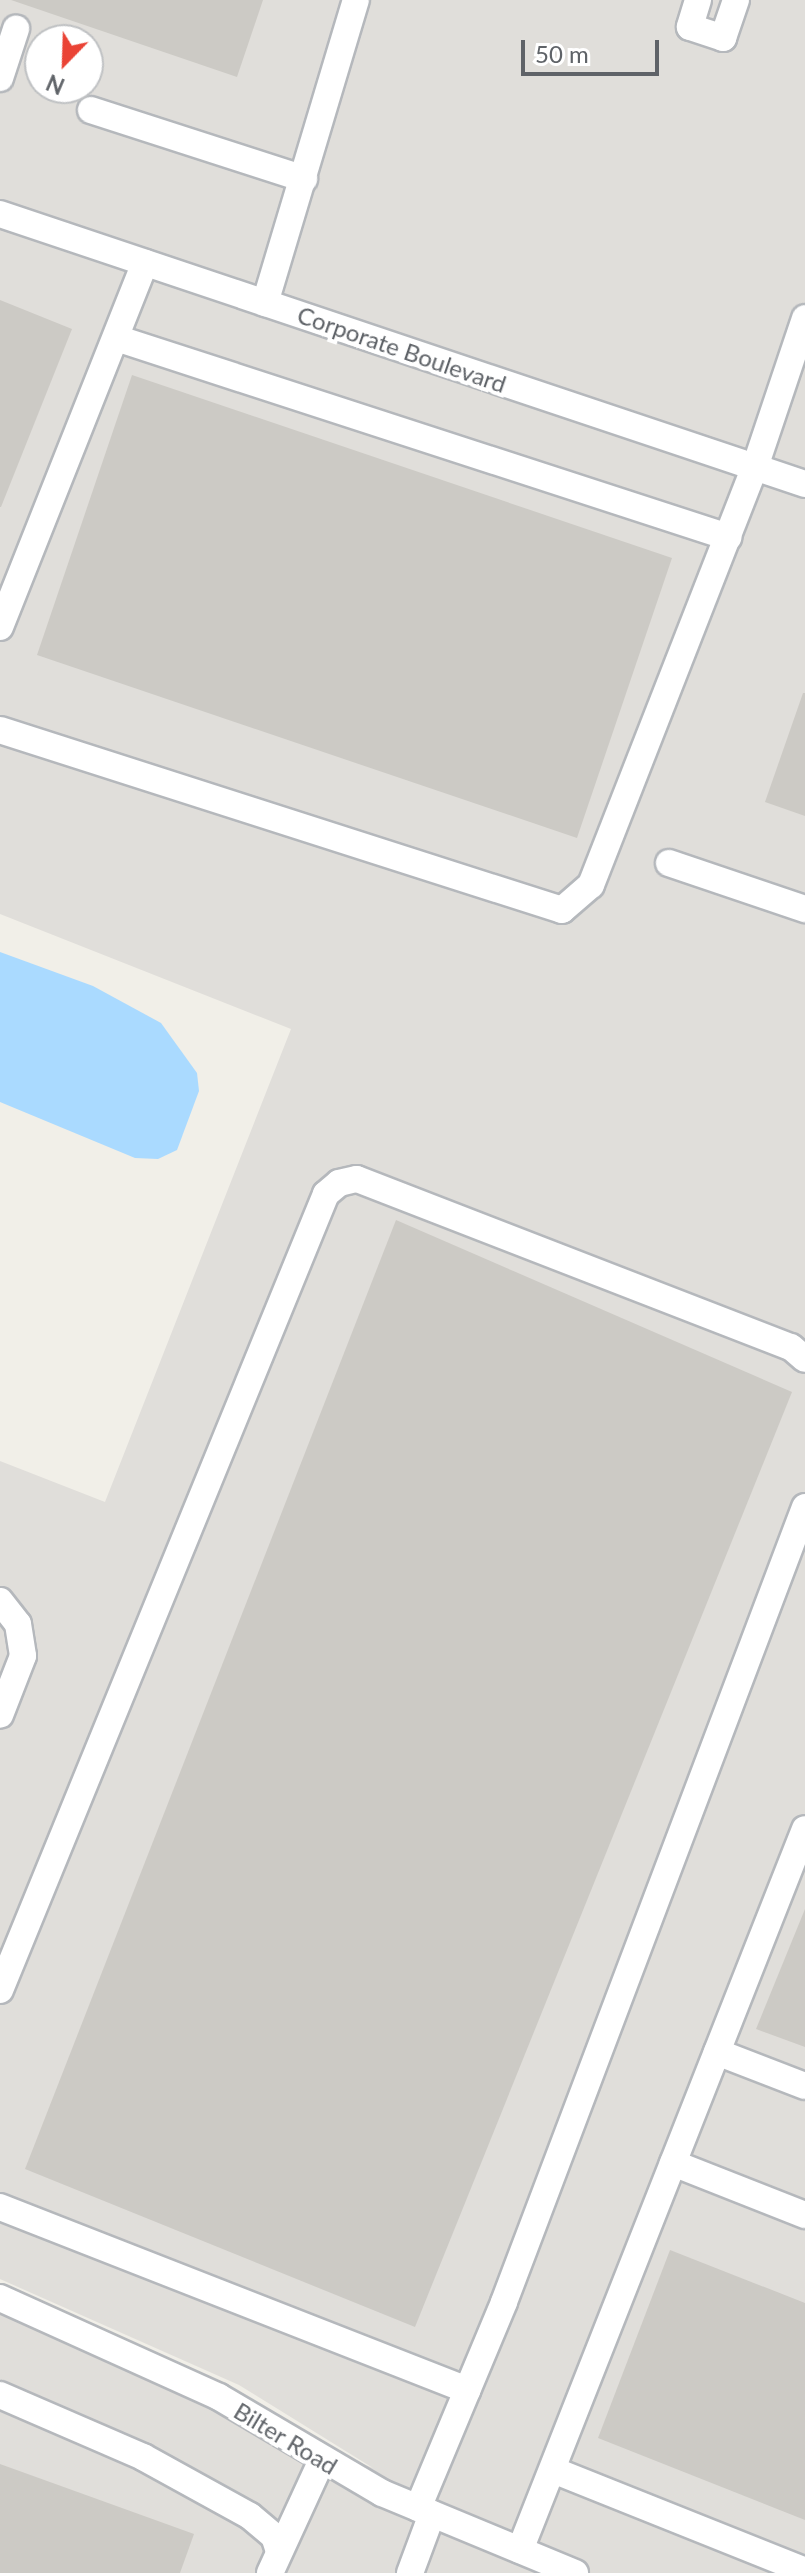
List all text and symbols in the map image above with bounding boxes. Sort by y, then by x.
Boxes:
north arrow [24,24,104,104]
scale bar [525,24,663,74]
text: 50 m [535,39,589,68]
text: N [42,69,68,100]
street label: Corporate Boulevard [294,300,510,398]
street label: Bilter Road [229,2396,343,2480]

